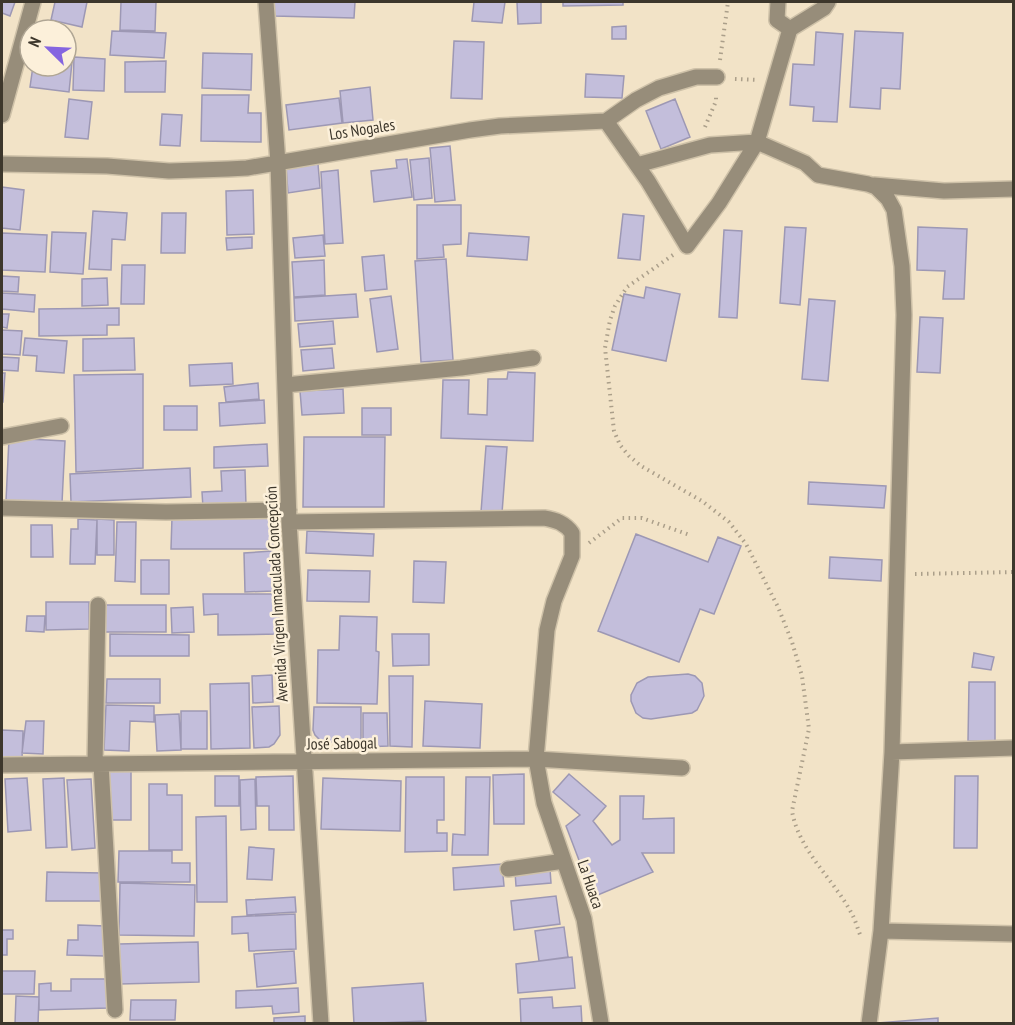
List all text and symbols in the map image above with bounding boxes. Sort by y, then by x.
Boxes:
north arrow [18,18,78,78]
text: N [23,34,45,50]
street label: Los Nogales [328,114,396,144]
street label: Avenida Virgen Inmaculada Concepción [260,486,292,702]
street label: José Sabogal [306,732,378,754]
street label: La Huaca [573,857,609,911]

